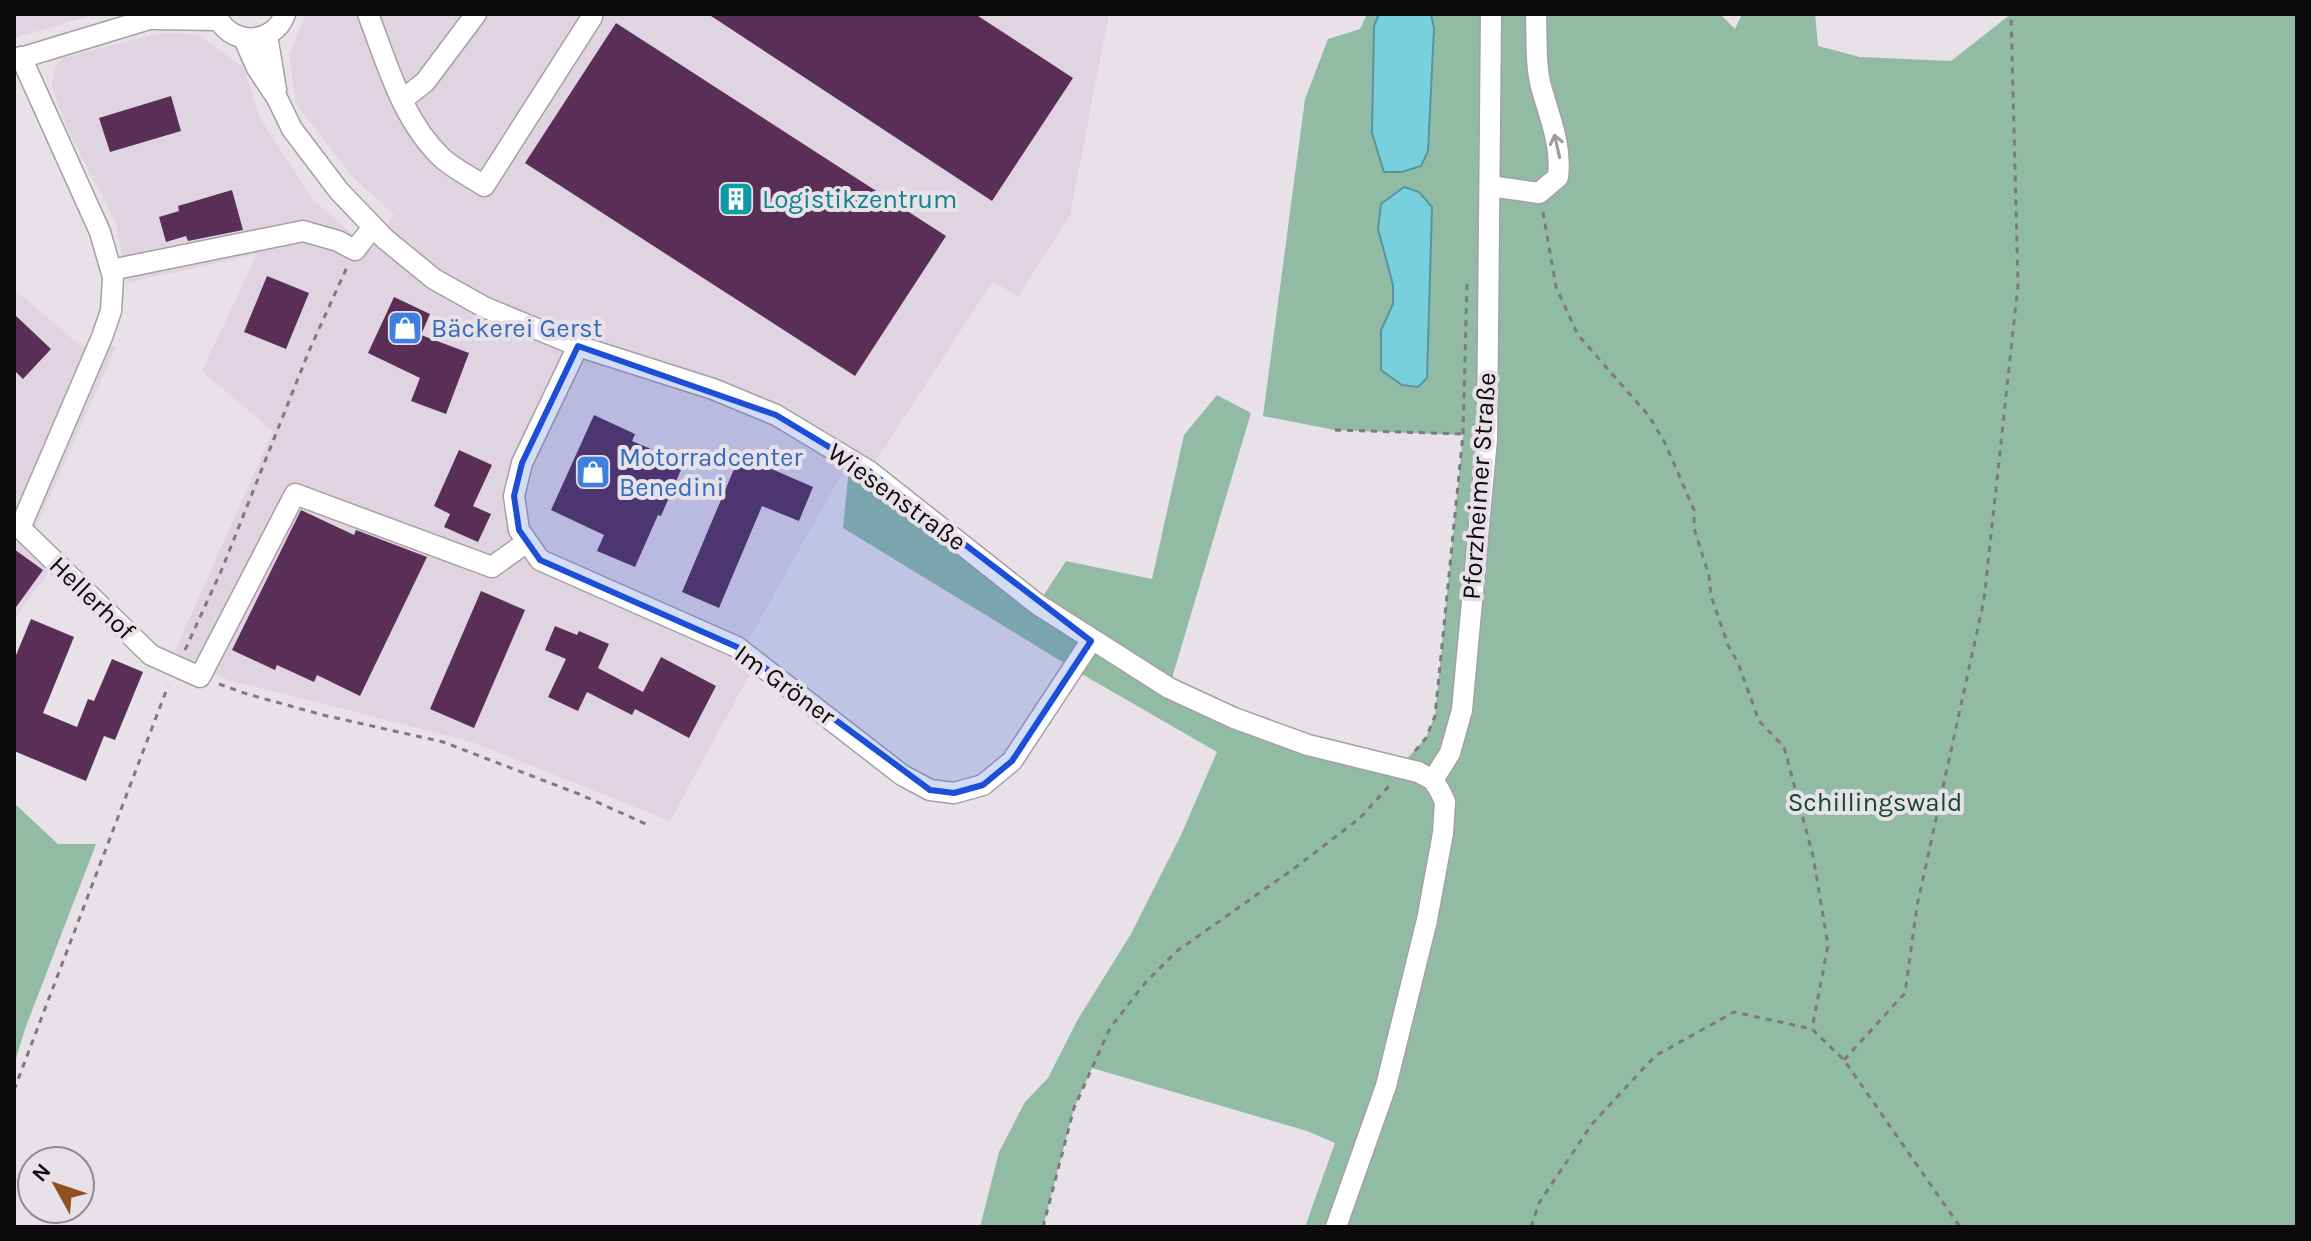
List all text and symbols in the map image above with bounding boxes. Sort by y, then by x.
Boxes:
one-way arrow [1548,133,1563,159]
building icon: Logistikzentrum [717,180,755,218]
place label: Logistikzentrum [762,184,957,215]
shop icon: Bäckerei Gerst [386,309,424,347]
place label: Bäckerei Gerst [431,313,603,344]
street label: Pforzheimer Straße [1456,371,1502,601]
street label: Wiesenstraße [822,436,972,558]
place label: Motorradcenter Benedini [619,442,803,503]
shop icon: Motorradcenter Benedini [574,453,612,491]
street label: Hellerhof [43,550,142,647]
street label: Im Gröner [729,638,842,732]
park label: Schillingswald [1788,787,1962,818]
north arrow [16,1145,96,1225]
text: N [26,1158,56,1187]

